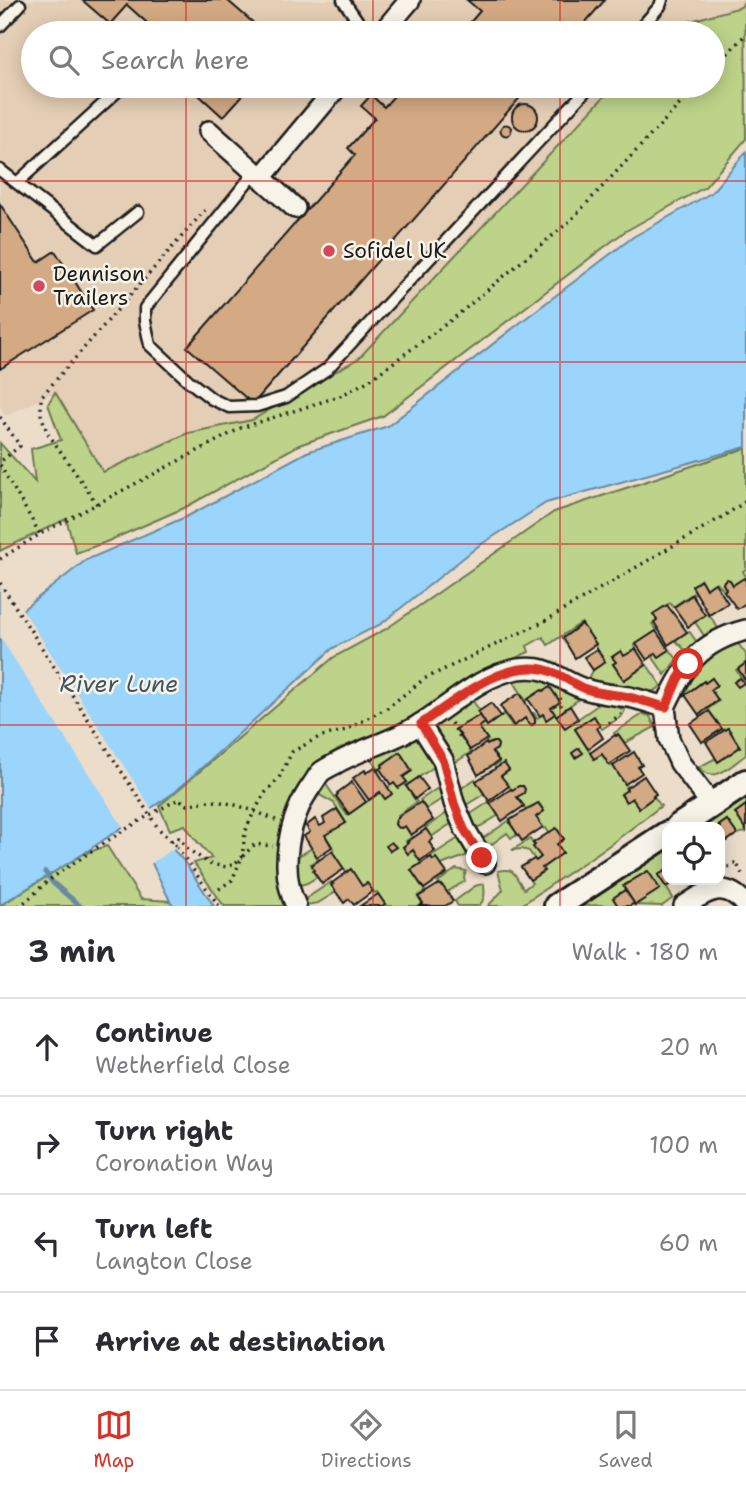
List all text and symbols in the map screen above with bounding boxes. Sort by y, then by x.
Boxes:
search box [21,21,725,98]
icon: search [45,41,83,79]
text: Search here [101,42,250,77]
place label: Sofidel UK [343,237,447,265]
marker: Sofidel UK [321,243,337,259]
place label: Dennison Trailers [53,260,145,312]
marker: Dennison Trailers [31,278,47,294]
route start [672,648,703,679]
water label: River Lune [60,669,178,699]
map controls [662,822,725,885]
button: locate [662,822,725,885]
route end [466,842,497,873]
text: 3 min [28,931,115,972]
text: Walk · 180 m [572,937,718,967]
text: Continue [95,1015,213,1050]
icon: ahead [28,1028,66,1066]
text: 20 m [659,1032,718,1062]
text: Wetherfield Close [95,1050,291,1080]
text: Turn right [95,1113,233,1148]
icon: right [28,1126,66,1164]
text: 100 m [649,1130,718,1160]
text: Coronation Way [95,1148,274,1178]
text: Turn left [95,1211,212,1246]
icon: left [28,1224,66,1262]
text: 60 m [659,1228,718,1258]
text: Langton Close [95,1246,253,1276]
icon: arrive [28,1322,66,1360]
text: Arrive at destination [95,1324,385,1359]
tab: Map [93,1406,134,1473]
tab: Directions [321,1406,412,1473]
tab: Saved [599,1406,653,1473]

